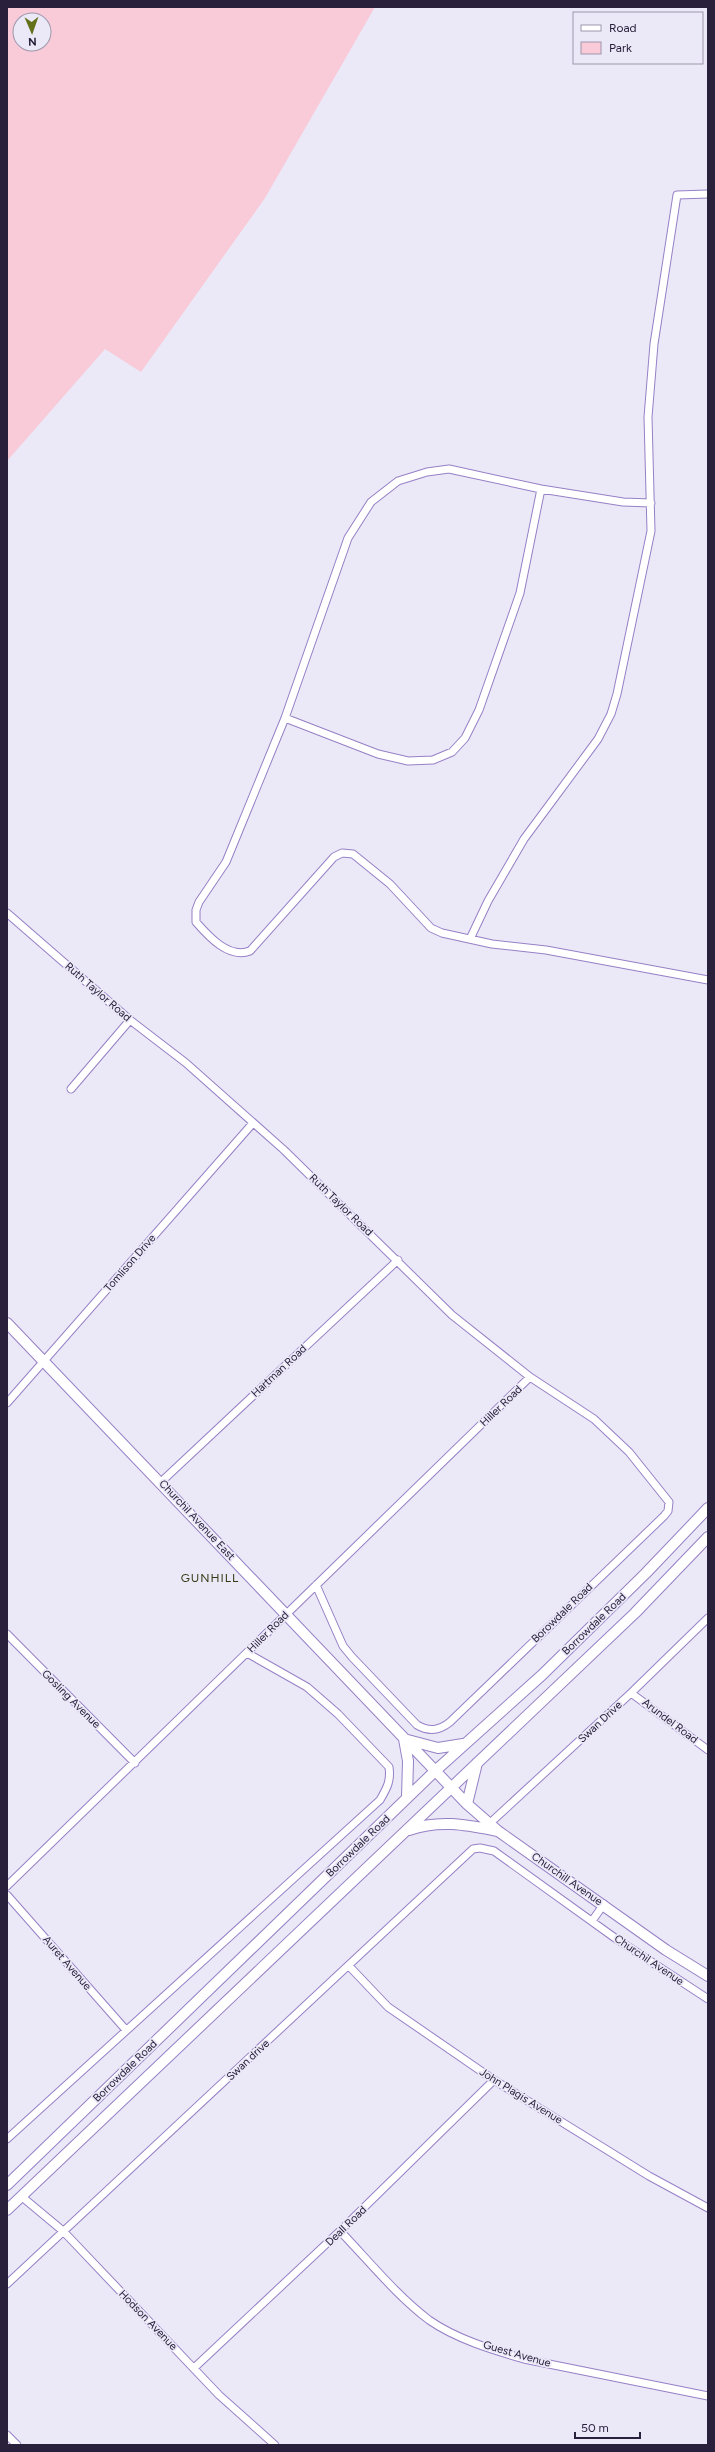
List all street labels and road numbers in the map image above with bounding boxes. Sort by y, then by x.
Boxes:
street label: Ruth Taylor Road [62,960,134,1024]
street label: Ruth Taylor Road [307,1171,375,1239]
street label: Tomlison Drive [102,1232,158,1294]
street label: Hartman Road [249,1342,309,1400]
street label: Hiller Road [477,1383,525,1429]
street label: Churchil Avenue East [156,1477,238,1563]
street label: Borowdale Road [529,1581,595,1645]
street label: Borrowdale Road [559,1590,629,1658]
street label: Hiller Road [245,1609,291,1655]
street label: Gosling Avenue [39,1667,103,1731]
street label: Arundel Road [640,1696,700,1746]
street label: Swan Drive [575,1698,625,1746]
street label: Borrowdale Road [323,1812,393,1880]
street label: Churchill Avenue [529,1850,605,1908]
street label: Churchil Avenue [612,1932,686,1988]
street label: Auret Avenue [40,1933,94,1993]
street label: Borrowdale Road [90,2037,160,2105]
street label: Swan drive [224,2037,272,2083]
street label: John Plagis Avenue [477,2065,565,2127]
street label: Deall Road [323,2203,369,2249]
street label: Hodson Avenue [116,2287,180,2353]
street label: Guest Avenue [482,2338,552,2370]

